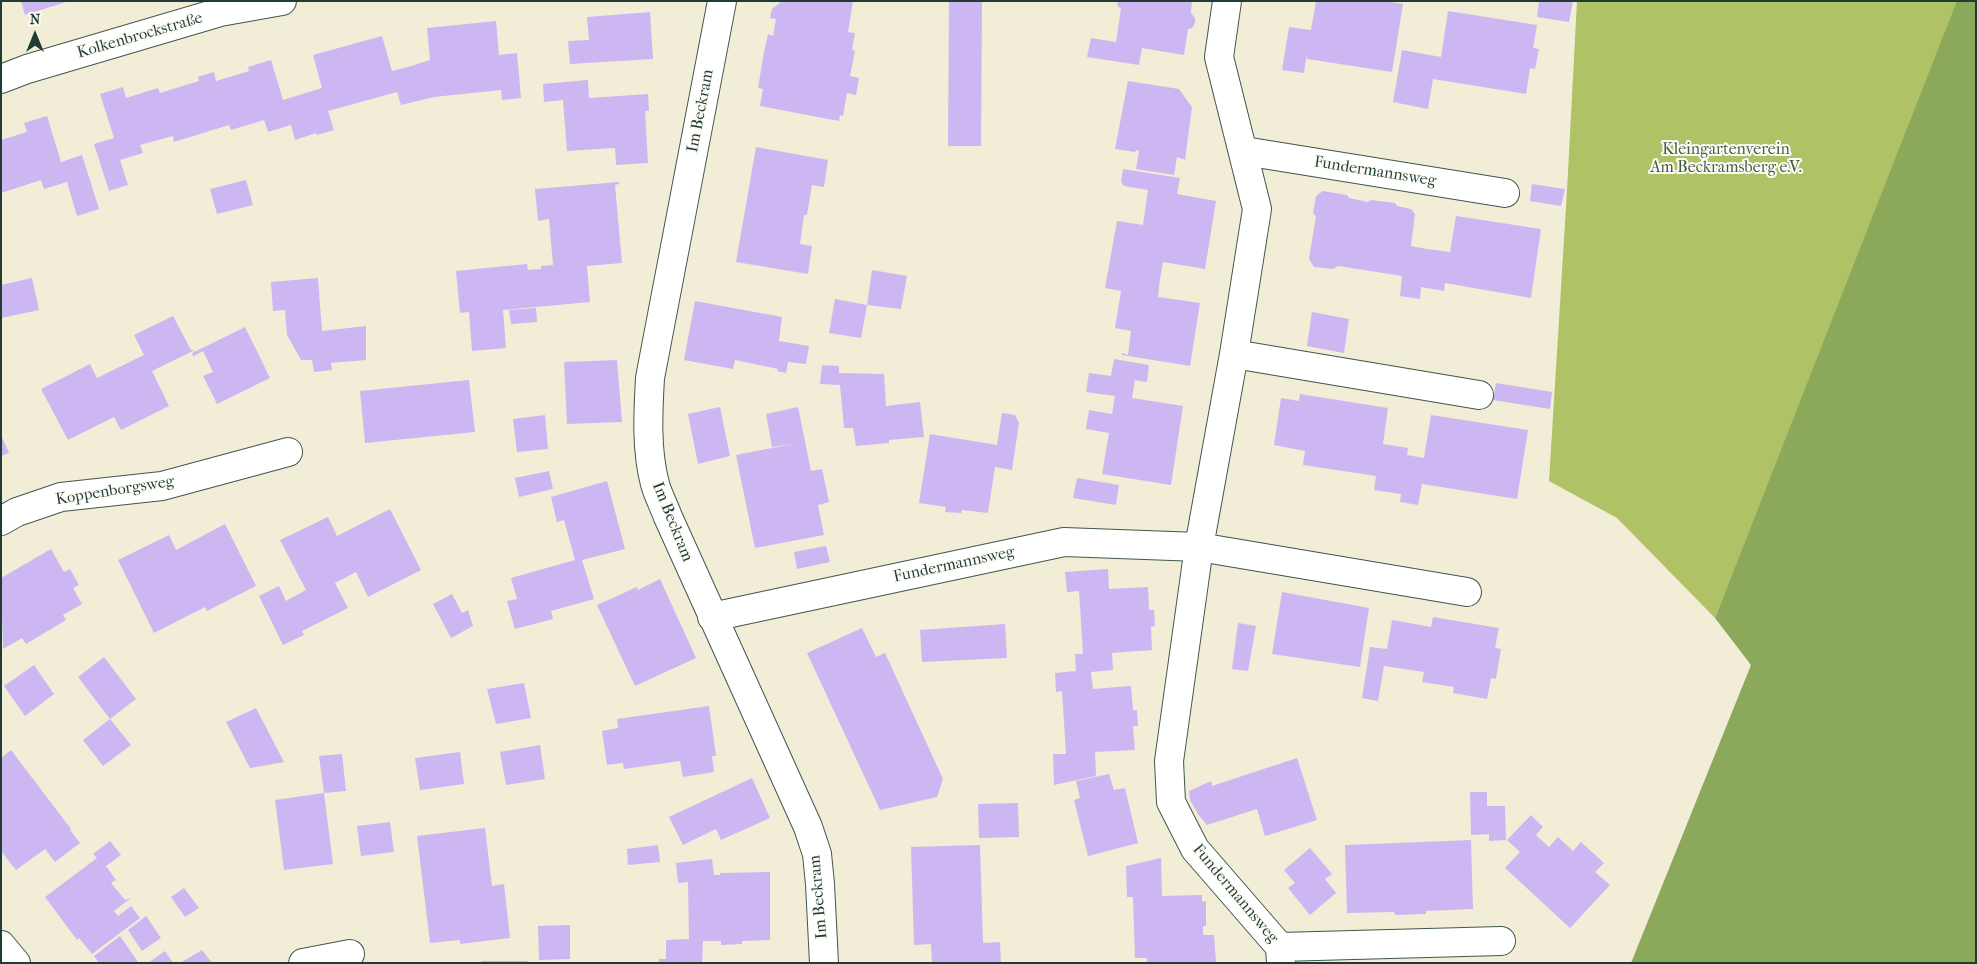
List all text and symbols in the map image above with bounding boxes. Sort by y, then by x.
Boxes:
street label: Kolkenbrockstraße [75,9,205,63]
north arrow [10,10,60,60]
text: N [30,11,40,28]
street label: Im Beckram [684,68,718,154]
park label: Kleingartenverein Am Beckramsberg e.V. [1650,140,1802,178]
street label: Fundermannsweg [1313,153,1437,191]
street label: Koppenborgsweg [54,472,176,510]
street label: Im Beckram [647,479,697,565]
street label: Fundermannsweg [892,543,1016,587]
street label: Fundermannsweg [1188,841,1282,947]
street label: Im Beckram [806,854,832,940]

